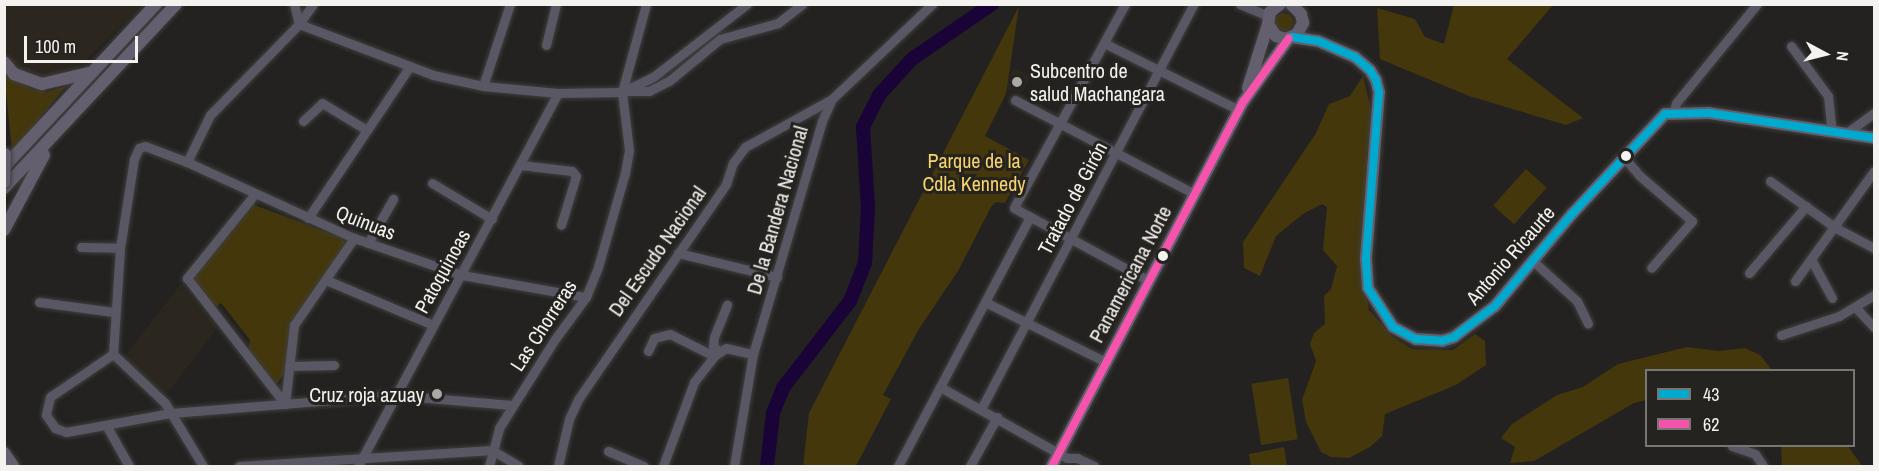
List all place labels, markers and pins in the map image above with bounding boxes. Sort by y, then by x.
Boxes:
place label: Subcentro de salud Machangara [1030,58,1165,105]
marker: Subcentro de salud Machangara [1008,73,1026,91]
unlabelled marker [1620,150,1632,162]
unlabelled marker [1157,250,1169,262]
place label: Cruz roja azuay [309,382,424,406]
marker: Cruz roja azuay [428,385,446,403]

